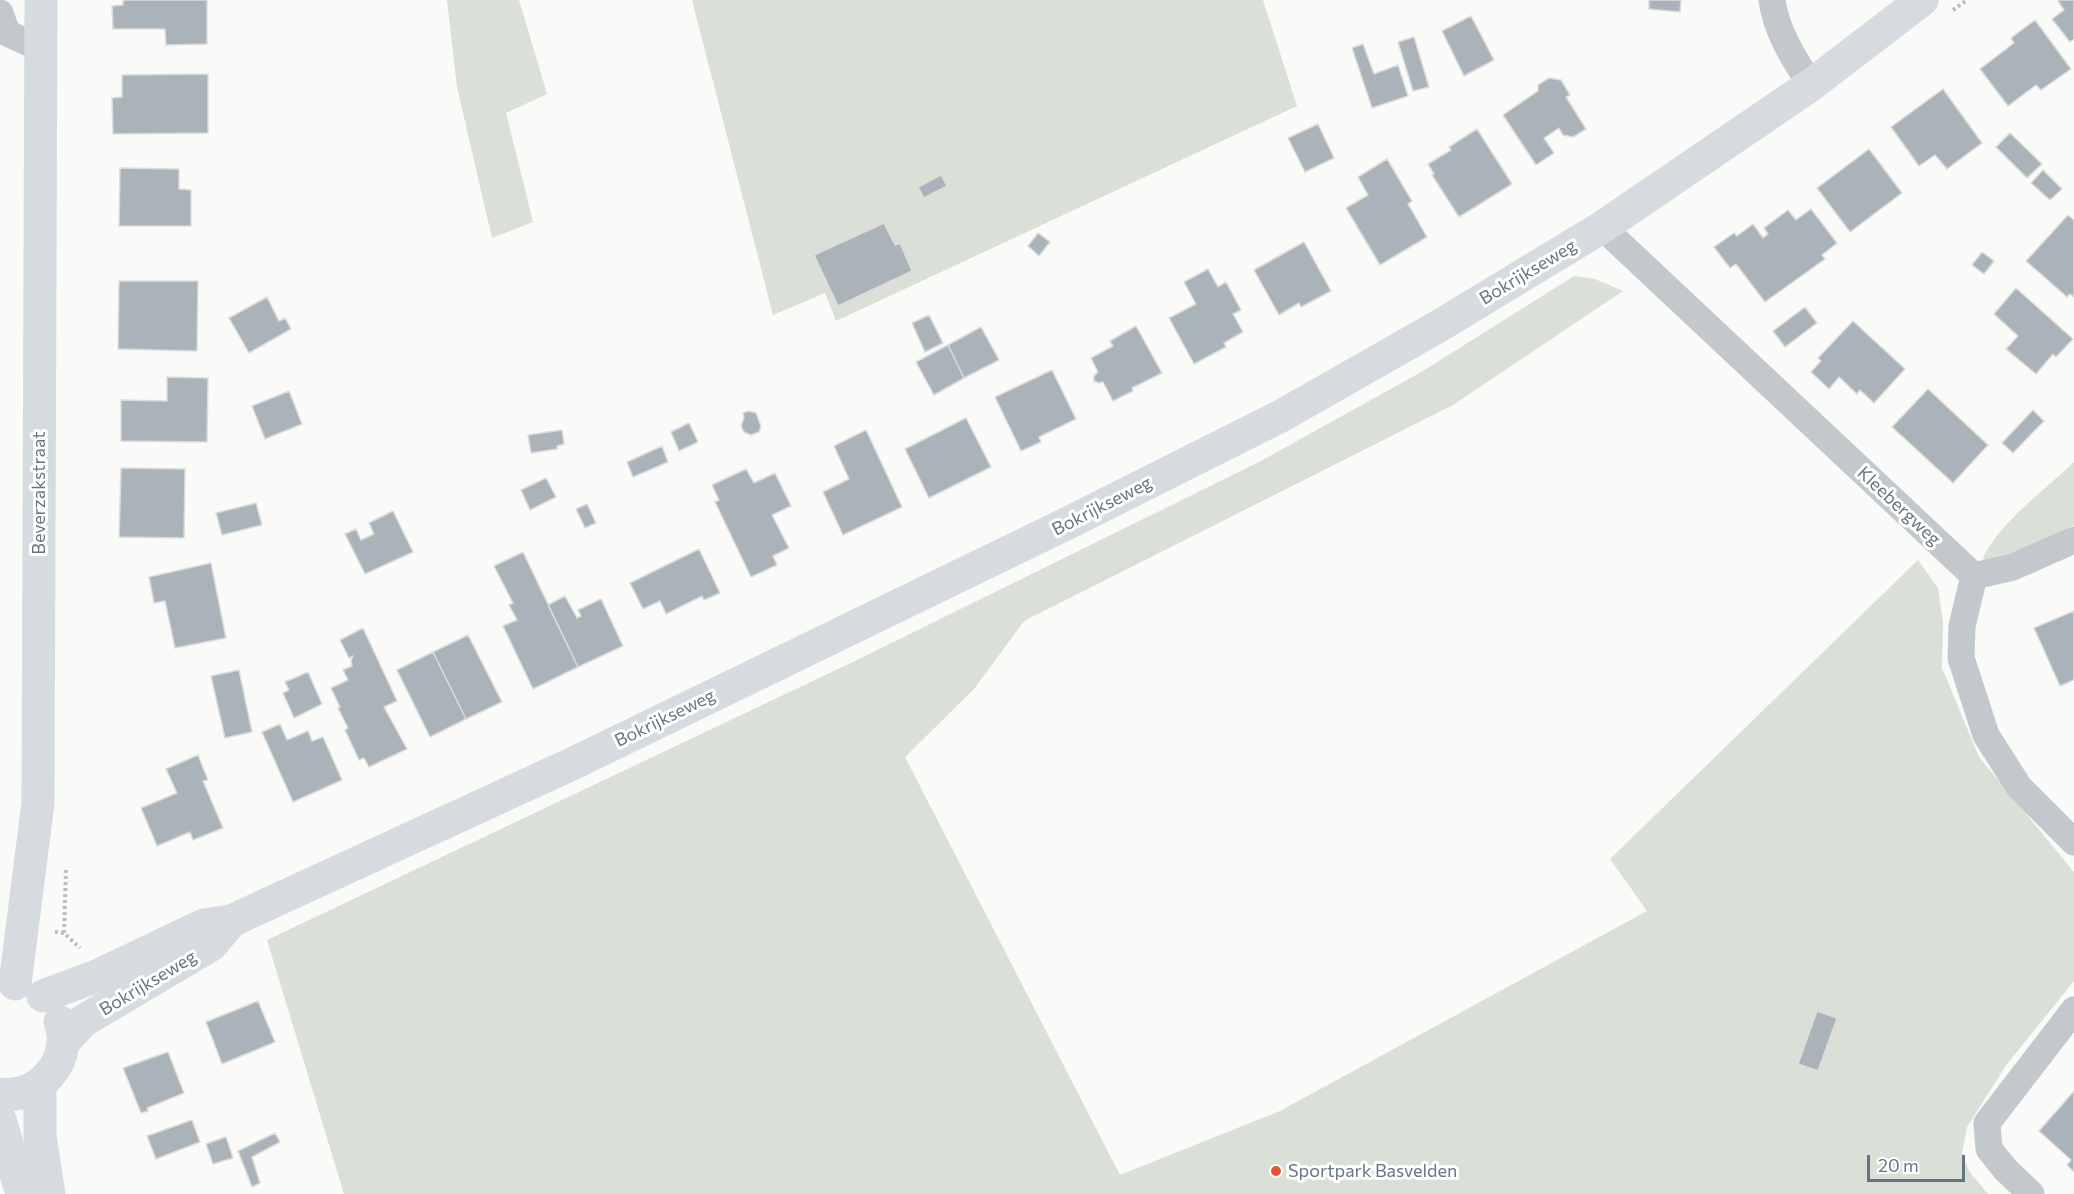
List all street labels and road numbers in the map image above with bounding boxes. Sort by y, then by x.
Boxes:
street label: Bokrijkseweg [1476,235,1580,309]
street label: Beverzakstraat [28,431,50,555]
street label: Kleebergweg [1853,462,1945,550]
street label: Bokrijkseweg [1048,472,1156,540]
street label: Bokrijkseweg [611,684,719,752]
street label: Bokrijkseweg [96,946,200,1020]

